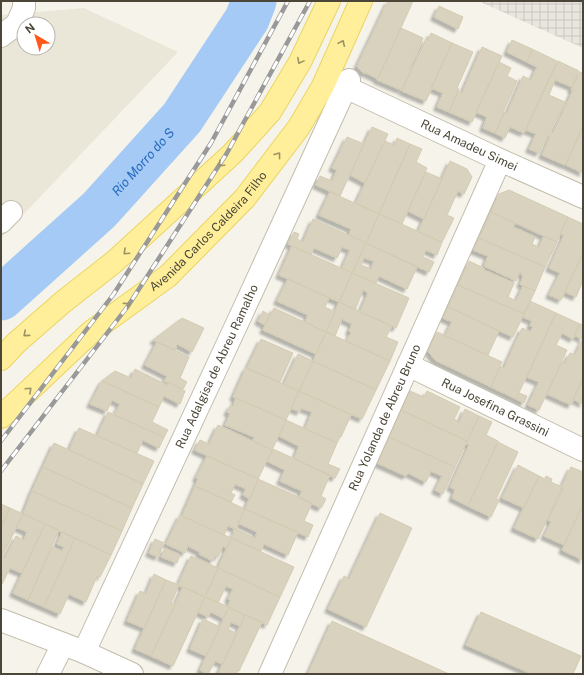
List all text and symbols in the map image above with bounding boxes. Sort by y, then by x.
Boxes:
north arrow [16,16,56,56]
text: N [23,21,37,35]
one-way arrow [338,39,346,46]
one-way arrow [297,57,305,64]
street label: Rua Amadeu Simei [418,117,520,174]
water label: Rio Morro do S [109,125,178,199]
one-way arrow [273,152,280,159]
one-way arrow [218,159,226,166]
street label: Avenida Carlos Caldeira Filho [147,168,270,294]
one-way arrow [123,247,131,254]
street label: Rua Adalgisa de Abreu Ramalho [173,282,261,451]
one-way arrow [123,302,130,310]
one-way arrow [23,330,30,337]
street label: Rua Yolanda de Abreu Bruno [346,342,424,493]
street label: Rua Josefina Grassini [439,375,551,439]
one-way arrow [24,387,32,395]

